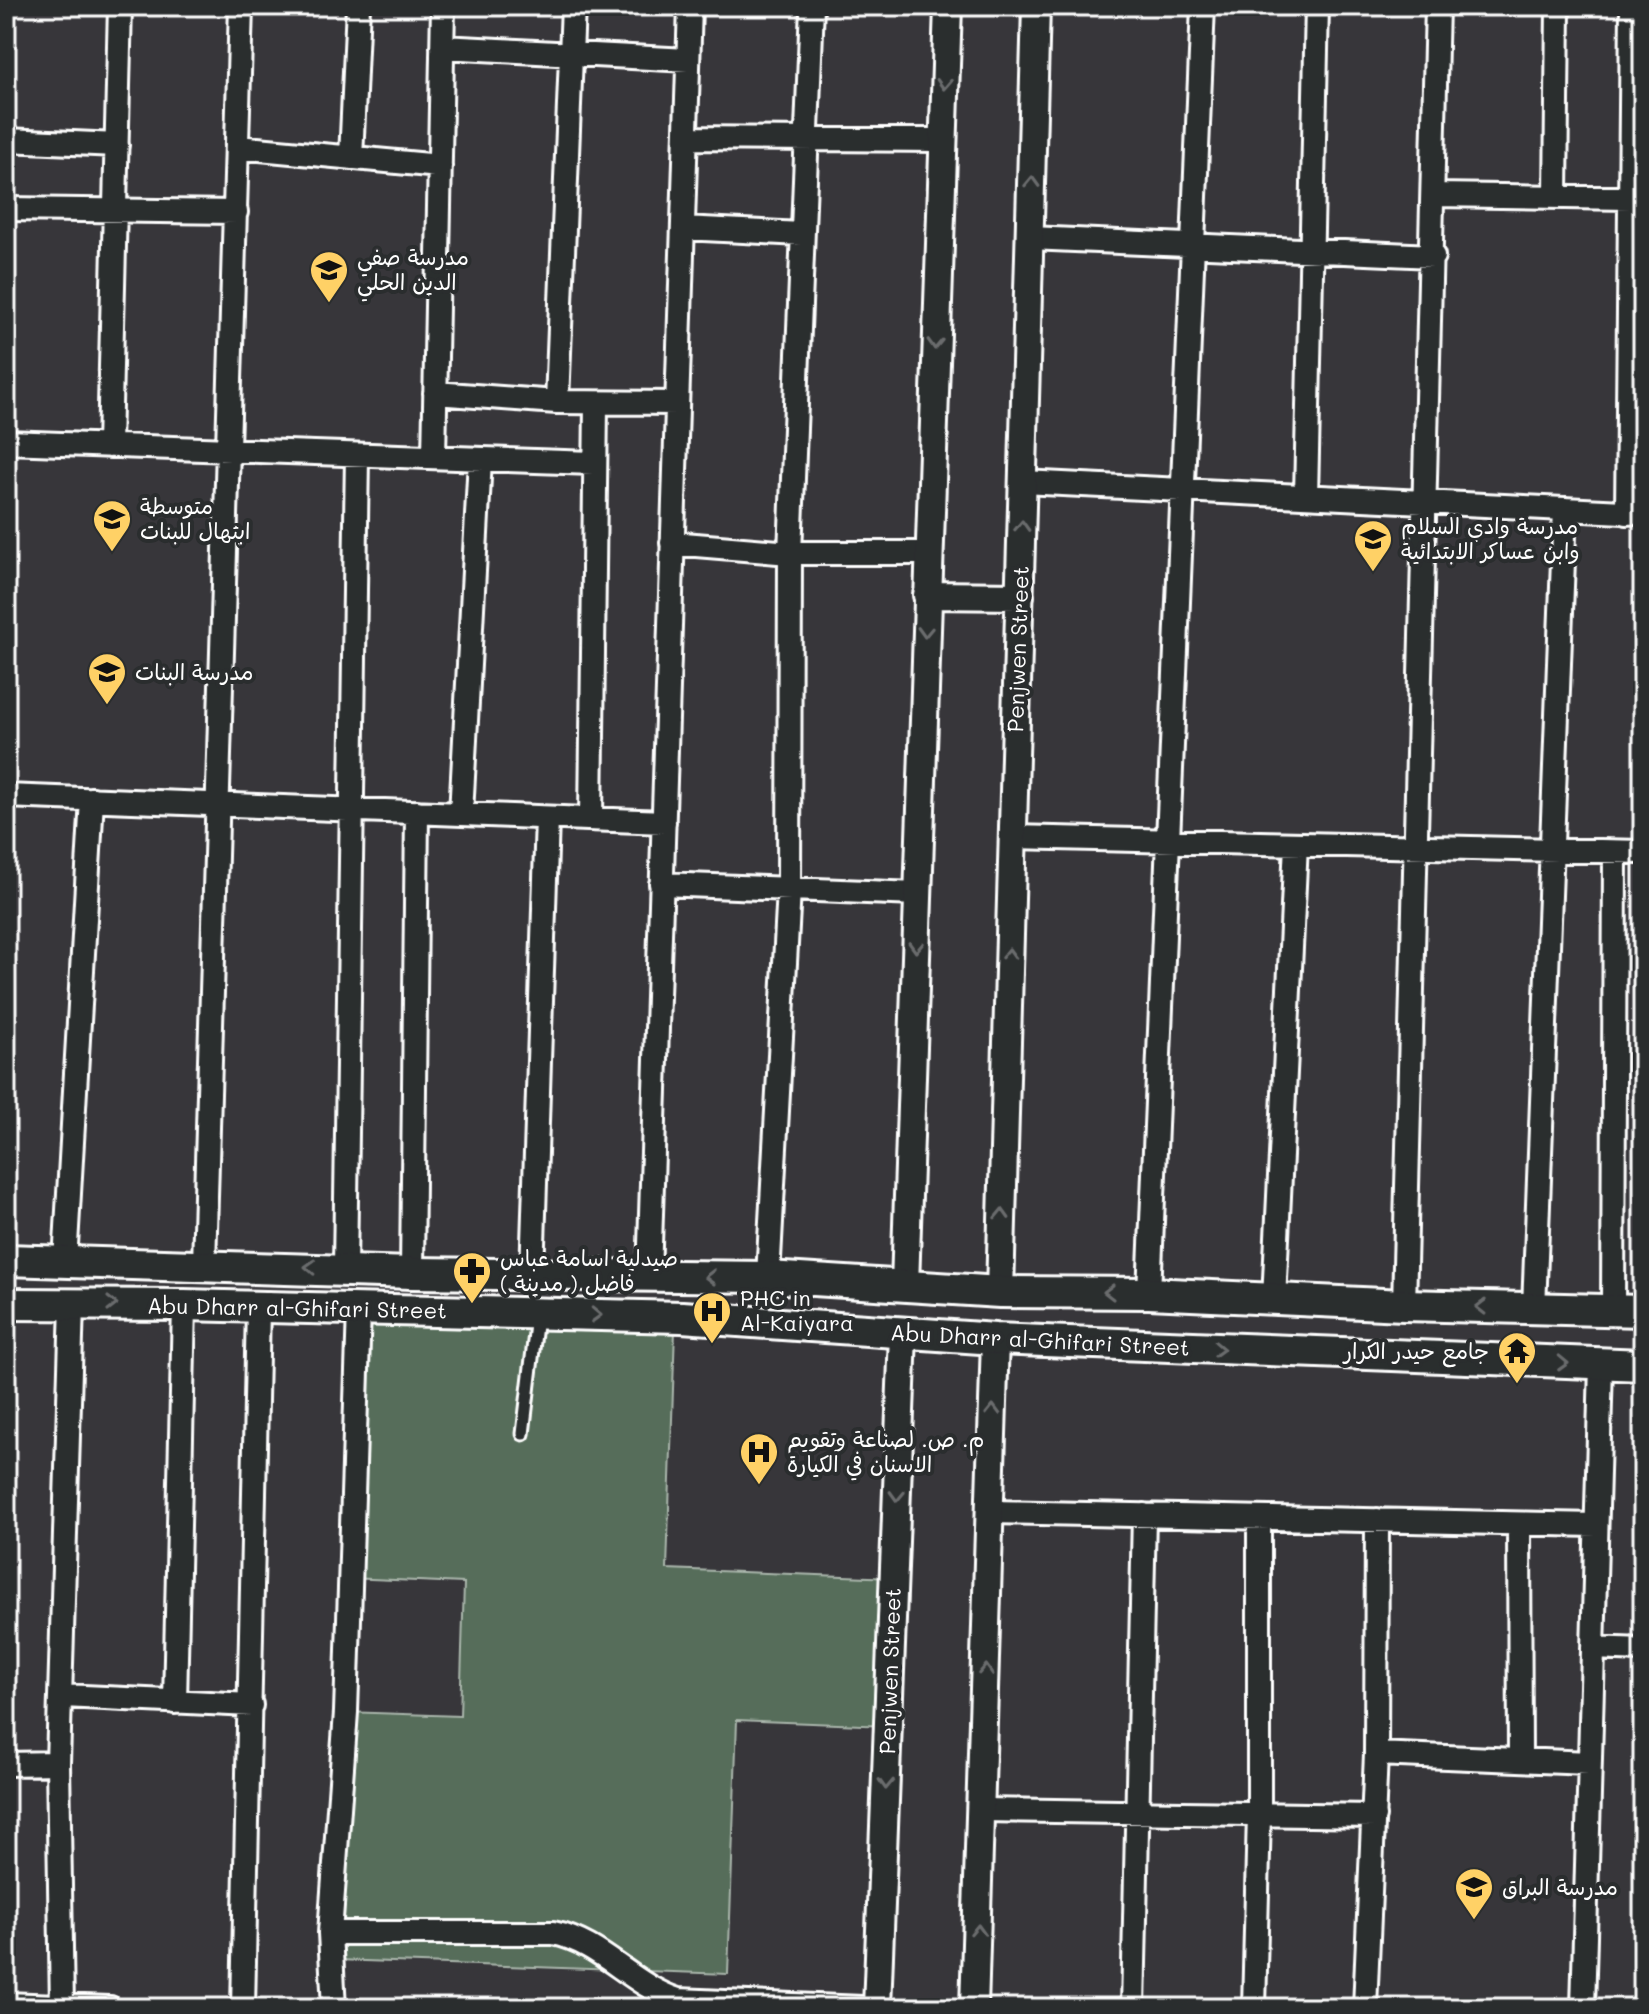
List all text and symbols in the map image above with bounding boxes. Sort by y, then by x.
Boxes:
one-way arrow [936,78,953,91]
one-way arrow [1023,175,1040,188]
place label: مدرسة صفي الدين الحلي [357,242,469,302]
school or university icon: مدرسة صفي الدين الحلي [308,249,350,304]
one-way arrow [926,338,943,351]
place label: متوسطة ابتهال للبنات [140,491,250,545]
school or university icon: متوسطة ابتهال للبنات [91,498,133,553]
place label: مدرسة وادي السلام وابن عساكر الابتدائية [1401,511,1580,565]
school or university icon: مدرسة وادي السلام وابن عساكر الابتدائية [1352,518,1394,573]
one-way arrow [1013,519,1030,532]
street label: Penjwen Street [1000,565,1035,733]
one-way arrow [917,626,934,639]
school or university icon: مدرسة البنات [86,651,128,706]
place label: مدرسة البنات [135,657,253,686]
one-way arrow [907,941,924,954]
one-way arrow [1001,947,1018,960]
one-way arrow [993,1207,1011,1220]
place label: صيدلية اسامة عباس فاضل ( مدينة ) [500,1243,678,1297]
pharmacy icon: صيدلية اسامة عباس فاضل ( مدينة ) [451,1250,493,1305]
one-way arrow [303,1259,316,1276]
one-way arrow [703,1268,716,1286]
place label: PHC in Al-Kaiyara [740,1283,854,1337]
one-way arrow [1102,1283,1115,1301]
street label: Abu Dharr al-Ghifari Street [147,1290,447,1325]
hospital icon: PHC in Al-Kaiyara [691,1290,733,1345]
one-way arrow [106,1295,119,1313]
one-way arrow [1474,1298,1487,1316]
one-way arrow [590,1306,603,1323]
street label: Abu Dharr al-Ghifari Street [890,1317,1190,1362]
temple icon: جامع حيدر الكرار [1496,1330,1538,1385]
place label: جامع حيدر الكرار [1342,1336,1489,1368]
one-way arrow [1213,1340,1226,1357]
one-way arrow [1557,1355,1570,1372]
one-way arrow [984,1403,1002,1416]
place label: م. ص. لصناعة وتقويم الاسنان في الكيارة [787,1424,985,1481]
hospital icon: م. ص. لصناعة وتقويم الاسنان في الكيارة [738,1431,780,1486]
one-way arrow [888,1490,905,1503]
street label: Penjwen Street [872,1587,907,1755]
one-way arrow [978,1663,995,1676]
one-way arrow [877,1778,894,1791]
school or university icon: مدرسة البراق [1453,1866,1495,1921]
place label: مدرسة البراق [1502,1872,1618,1901]
one-way arrow [969,1923,986,1936]

